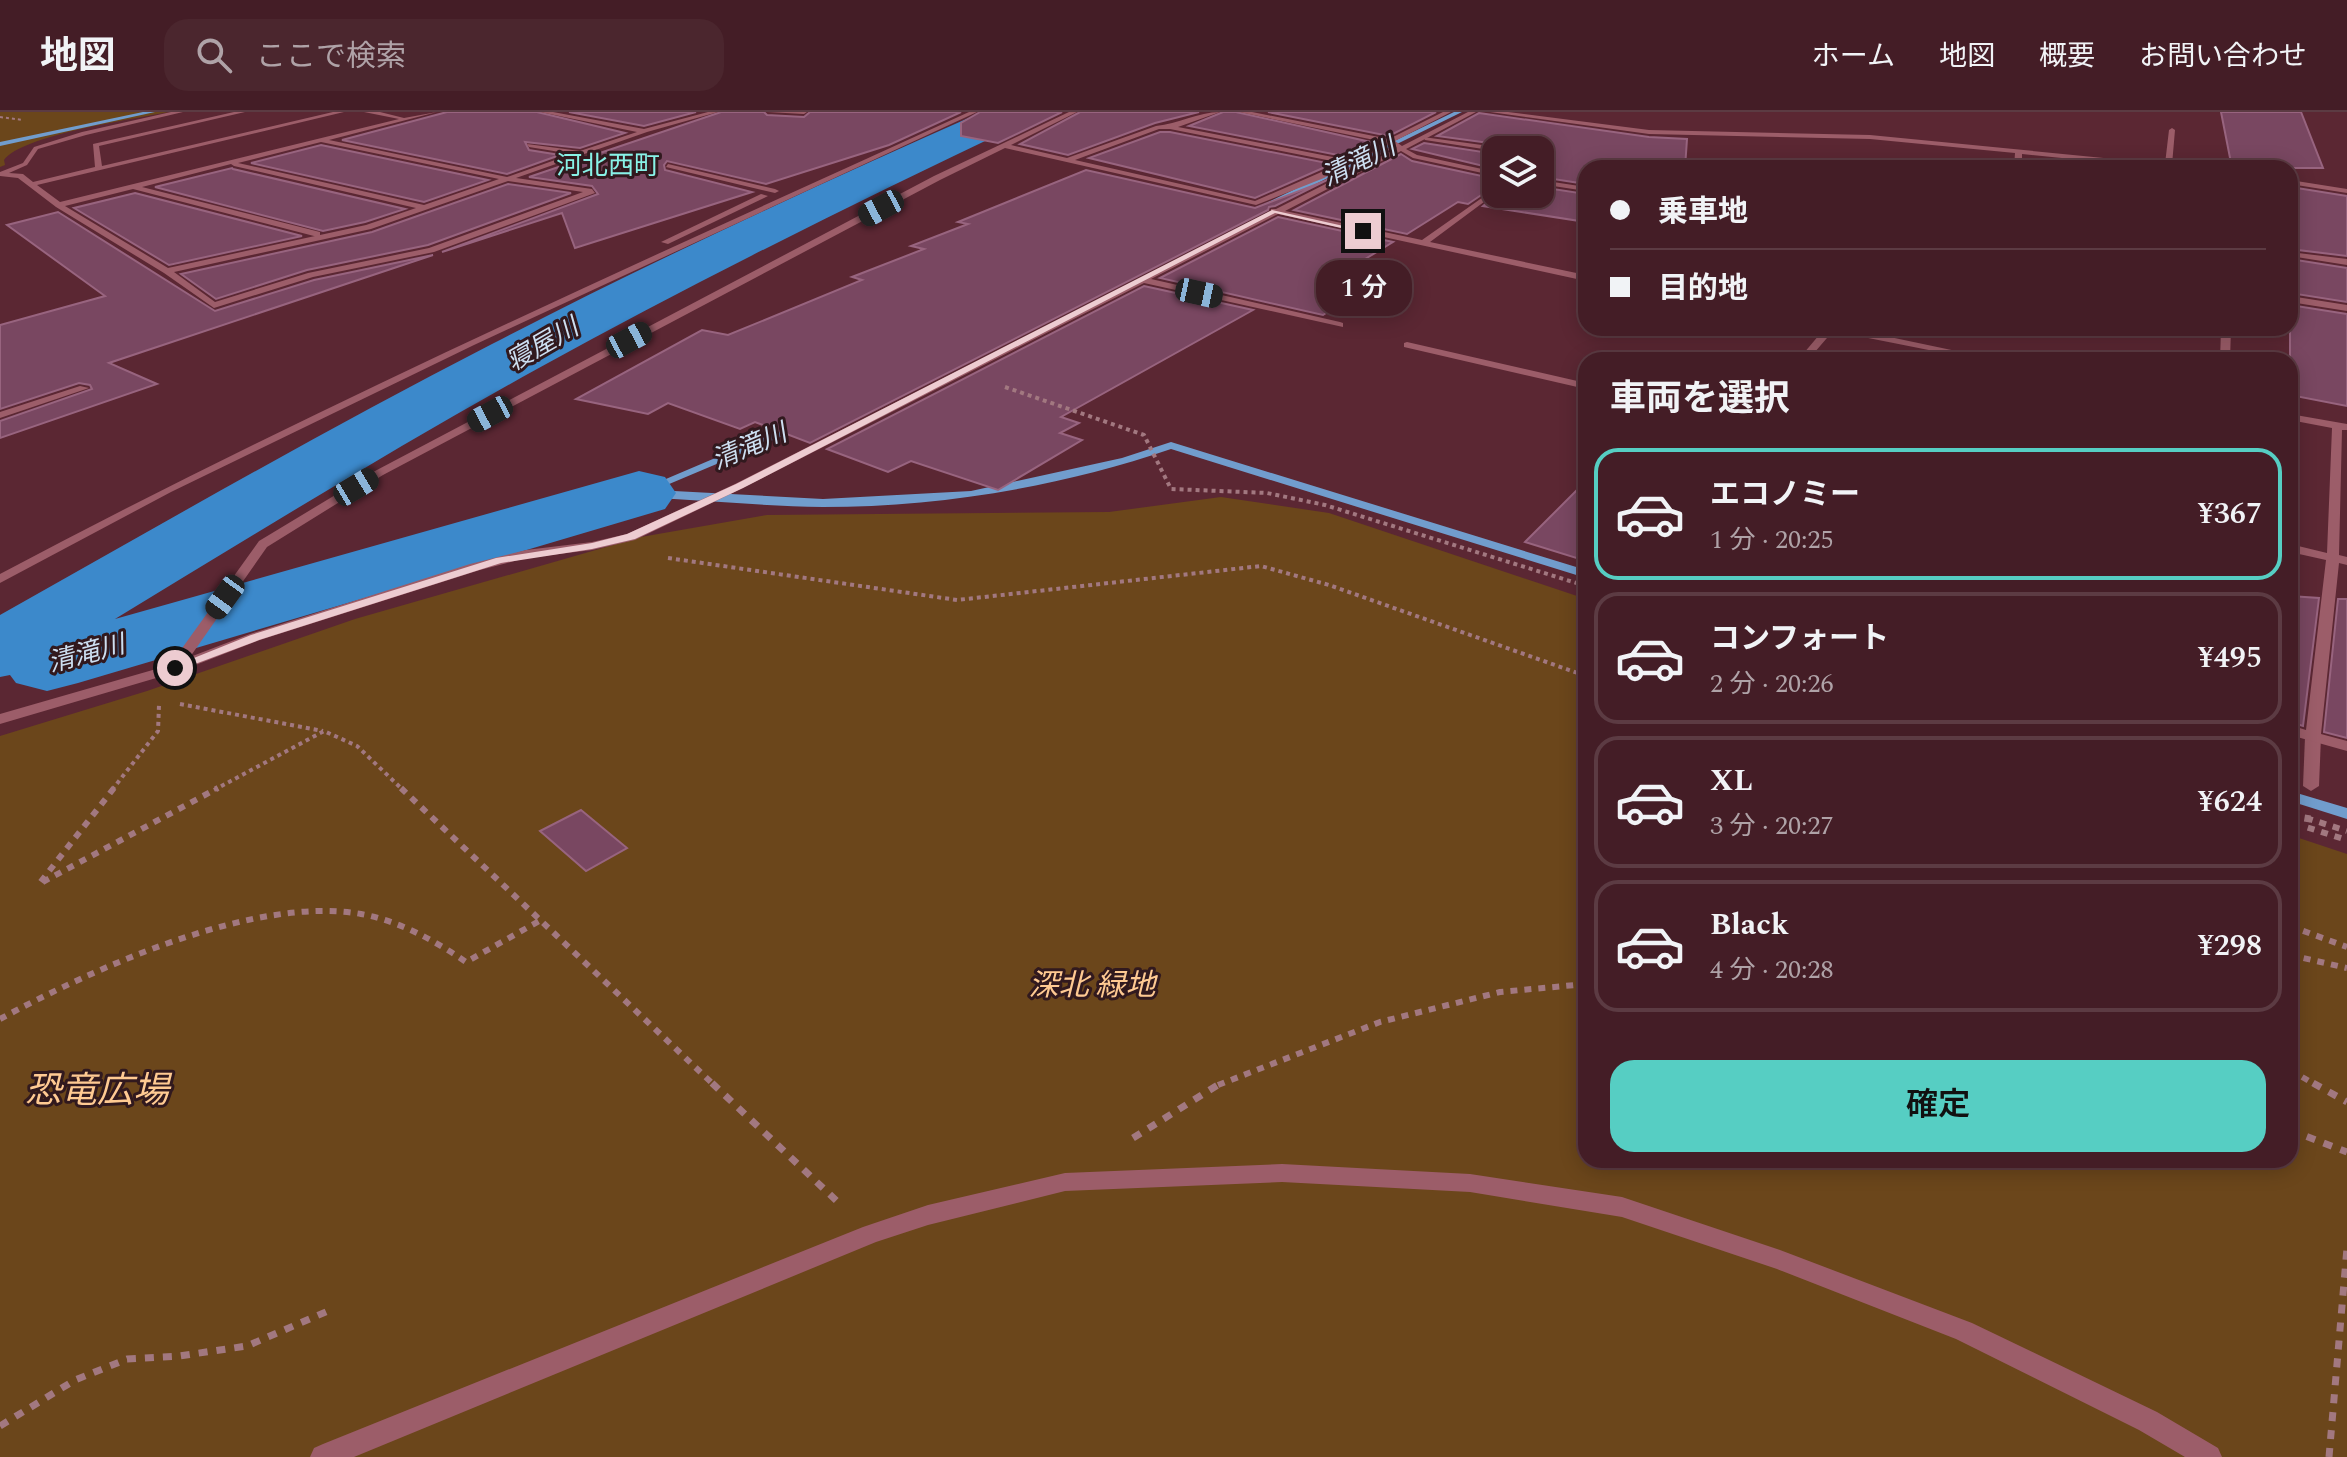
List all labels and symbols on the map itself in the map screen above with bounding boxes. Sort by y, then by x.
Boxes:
water label: 清滝川 [1315,126,1405,197]
district label: 河北西町 [556,146,660,186]
car [854,186,908,230]
route end [1345,213,1381,249]
callout: 1 分 [1315,259,1411,315]
car [1173,276,1225,310]
water label: 寝屋川 [499,307,589,382]
car [602,318,656,362]
car [463,392,517,436]
water label: 清滝川 [706,412,796,481]
car [329,464,383,510]
car [201,571,249,623]
water label: 清滝川 [43,624,132,683]
route start [157,650,193,686]
park label: 深北 緑地 [1028,963,1159,1009]
park label: 恐竜広場 [25,1064,173,1119]

